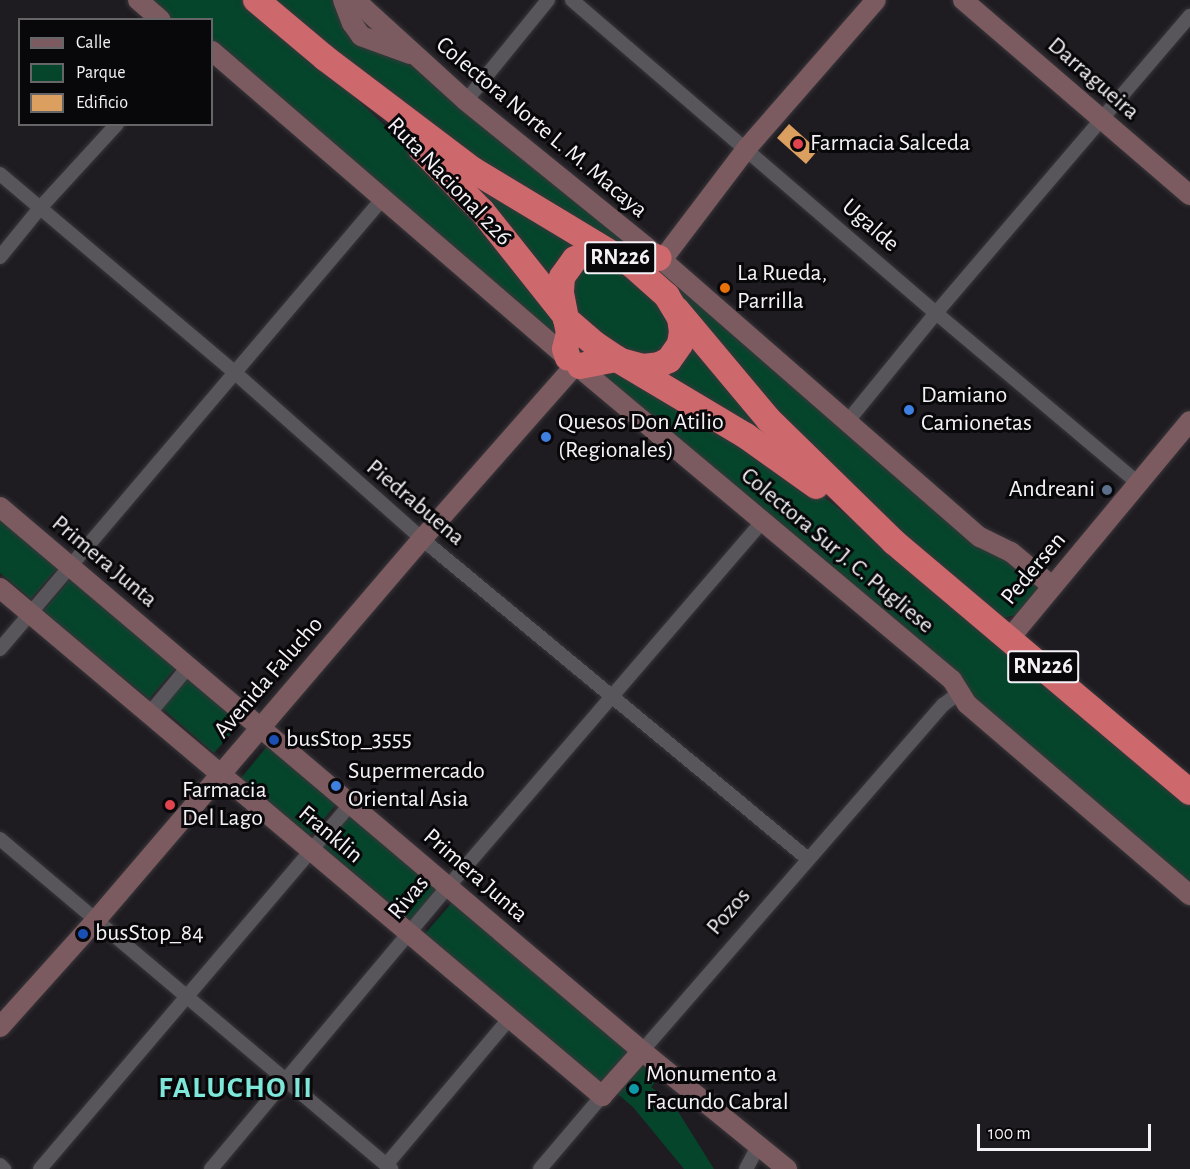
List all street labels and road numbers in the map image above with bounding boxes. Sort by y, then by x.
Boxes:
street label: Colectora Norte L. M. Macaya [429,31,653,225]
street label: Darragueira [1041,31,1145,127]
street label: Ruta Nacional 226 [380,112,518,252]
street label: Ugalde [835,193,905,259]
road number: RN226 [584,239,656,277]
street label: Piedrabuena [360,454,470,552]
street label: Colectora Sur J. C. Pugliese [735,462,939,640]
street label: Primera Junta [45,510,163,614]
street label: Pedersen [995,527,1073,611]
street label: Avenida Falucho [208,611,330,745]
road number: RN226 [1007,648,1079,686]
street label: Franklin [292,800,368,870]
street label: Primera Junta [417,823,533,929]
street label: Rivas [382,870,436,926]
street label: Pozos [701,883,757,941]

